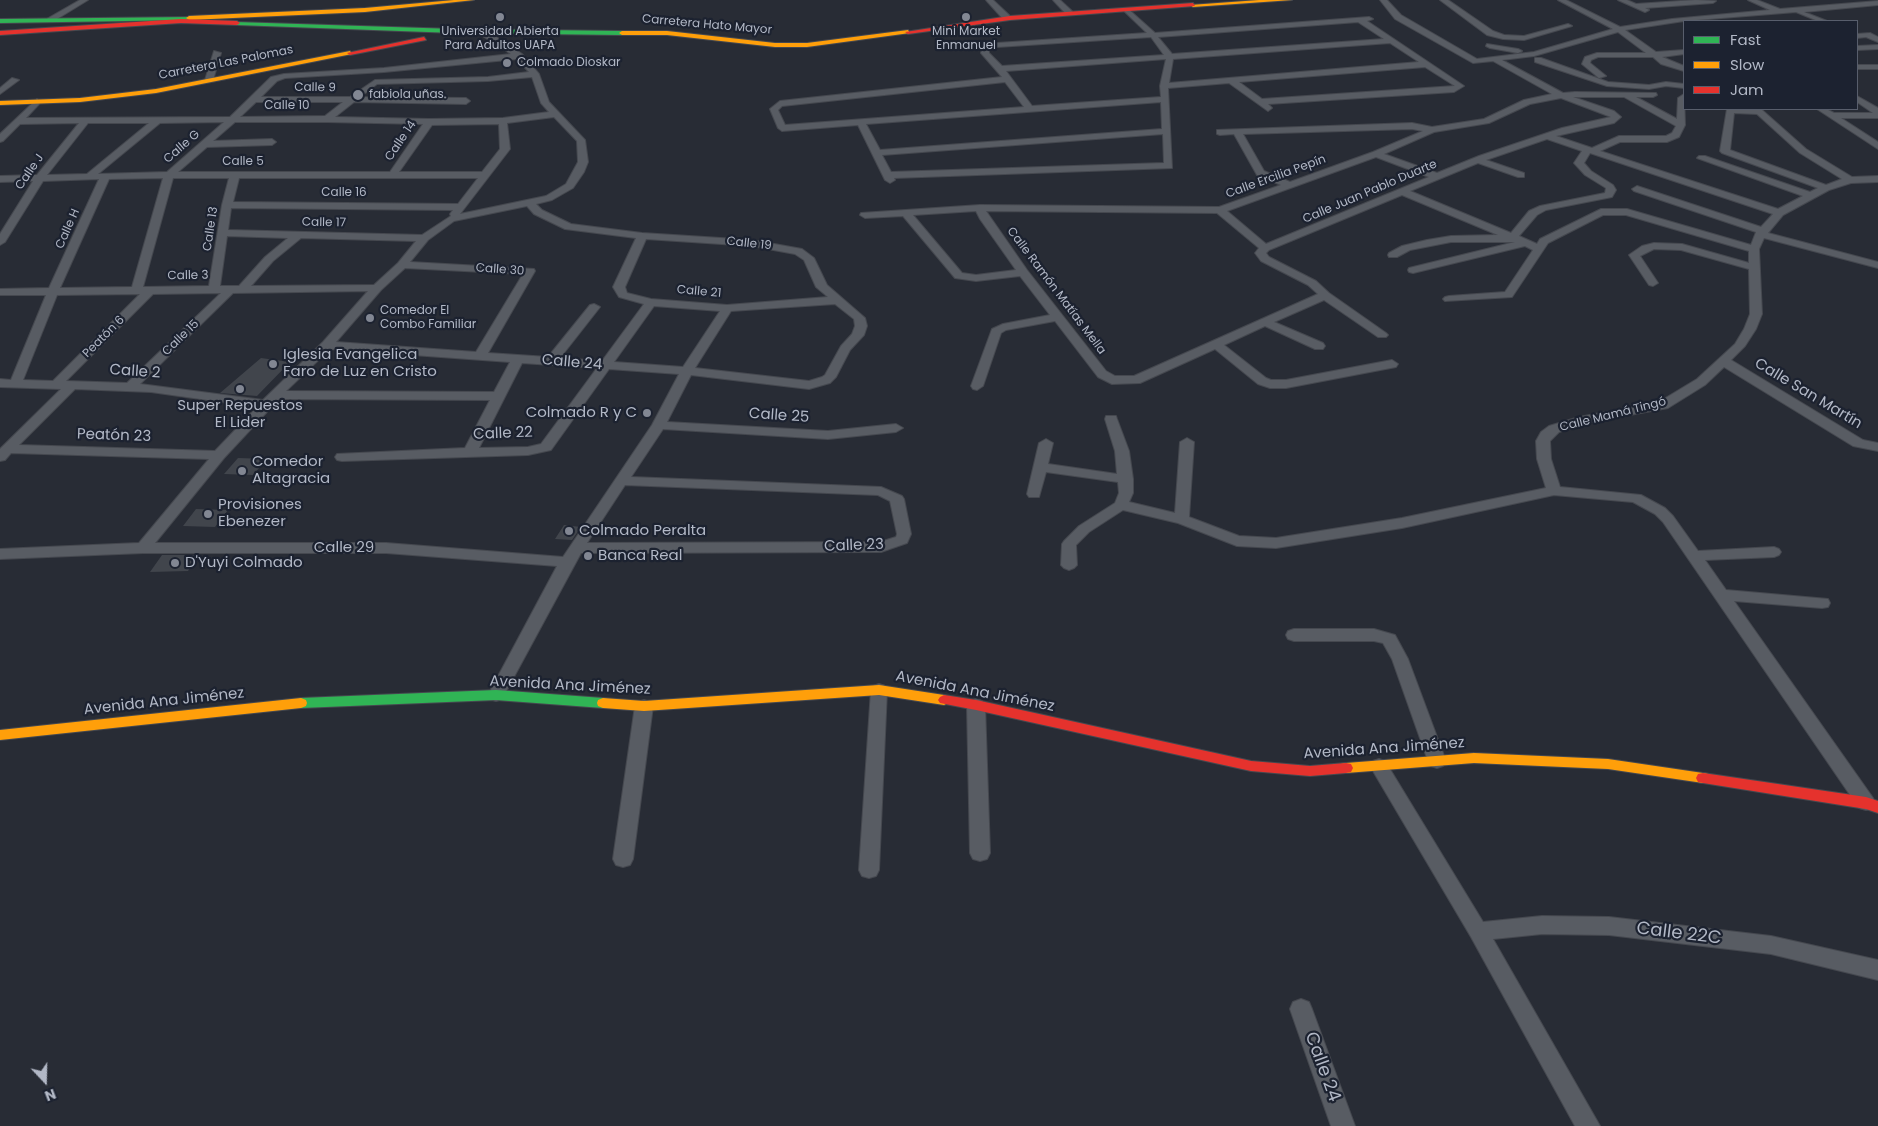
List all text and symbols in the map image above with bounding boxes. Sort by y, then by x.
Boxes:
marker: Universidad Abierta Para Adultos UAPA [494,11,506,23]
marker: Mini Market Enmanuel [960,11,972,23]
street label: Carretera Hato Mayor [641,12,773,38]
legend [1683,20,1858,110]
place label: Universidad Abierta Para Adultos UAPA [441,25,559,53]
place label: Mini Market Enmanuel [932,25,1000,53]
text: Fast [1730,29,1761,50]
street label: Carretera Las Palomas [158,43,294,83]
text: Slow [1730,54,1764,75]
place label: Colmado Dioskar [517,56,621,70]
marker: Colmado Dioskar [501,57,513,69]
text: Jam [1730,79,1764,100]
street label: Calle 9 [294,80,336,96]
marker: fabiola uñas. [351,88,365,102]
place label: fabiola uñas. [369,88,446,102]
street label: Calle 10 [264,99,310,113]
street label: Calle 14 [382,118,420,164]
street label: Calle G [161,127,203,167]
street label: Calle J [13,151,47,193]
street label: Calle Ercilia Pepín [1224,152,1328,202]
street label: Calle 5 [222,155,264,169]
street label: Calle Juan Pablo Duarte [1301,157,1439,227]
street label: Calle 16 [321,186,367,200]
street label: Calle 13 [200,206,222,252]
street label: Calle H [53,207,83,251]
street label: Calle 17 [302,215,346,231]
street label: Calle Ramón Matías Mella [1003,225,1109,357]
street label: Calle 19 [726,234,772,254]
street label: Calle 30 [475,261,525,279]
street label: Calle 3 [167,268,209,284]
street label: Calle 21 [676,283,722,301]
place label: Comedor El Combo Familiar [380,304,476,332]
marker: Comedor El Combo Familiar [364,312,376,324]
street label: Peatón 6 [80,313,128,361]
street label: Calle 15 [160,317,202,359]
place label: Iglesia Evangelica Faro de Luz en Cristo [283,346,437,381]
street label: Calle 24 [541,351,603,375]
street label: Calle San Martín [1751,355,1865,433]
marker: Iglesia Evangelica Faro de Luz en Cristo [267,358,279,370]
street label: Calle 2 [109,361,161,383]
marker: Super Repuestos El Lider [234,383,246,395]
street label: Calle Mamá Tingó [1558,395,1668,435]
place label: Super Repuestos El Lider [177,397,303,432]
place label: Colmado R y C [526,404,637,422]
street label: Calle 25 [748,405,810,427]
marker: Colmado R y C [641,407,653,419]
street label: Calle 22 [473,424,533,444]
street label: Peatón 23 [77,426,151,446]
place label: Comedor Altagracia [252,453,330,488]
marker: Comedor Altagracia [236,465,248,477]
place label: Provisiones Ebenezer [218,496,302,531]
marker: Provisiones Ebenezer [202,508,214,520]
place label: Colmado Peralta [579,522,706,540]
marker: Colmado Peralta [563,525,575,537]
street label: Calle 23 [824,536,884,556]
street label: Calle 29 [314,539,374,557]
place label: Banca Real [598,547,682,565]
marker: Banca Real [582,550,594,562]
place label: D'Yuyi Colmado [185,554,303,572]
marker: D'Yuyi Colmado [169,557,181,569]
street label: Avenida Ana Jiménez [894,668,1056,716]
street label: Avenida Ana Jiménez [489,673,651,699]
street label: Avenida Ana Jiménez [83,685,245,719]
street label: Avenida Ana Jiménez [1303,734,1465,764]
street label: Calle 22C [1635,918,1723,950]
street label: Calle 24 [1299,1029,1345,1105]
north arrow [20,1056,70,1106]
text: N [42,1084,59,1106]

